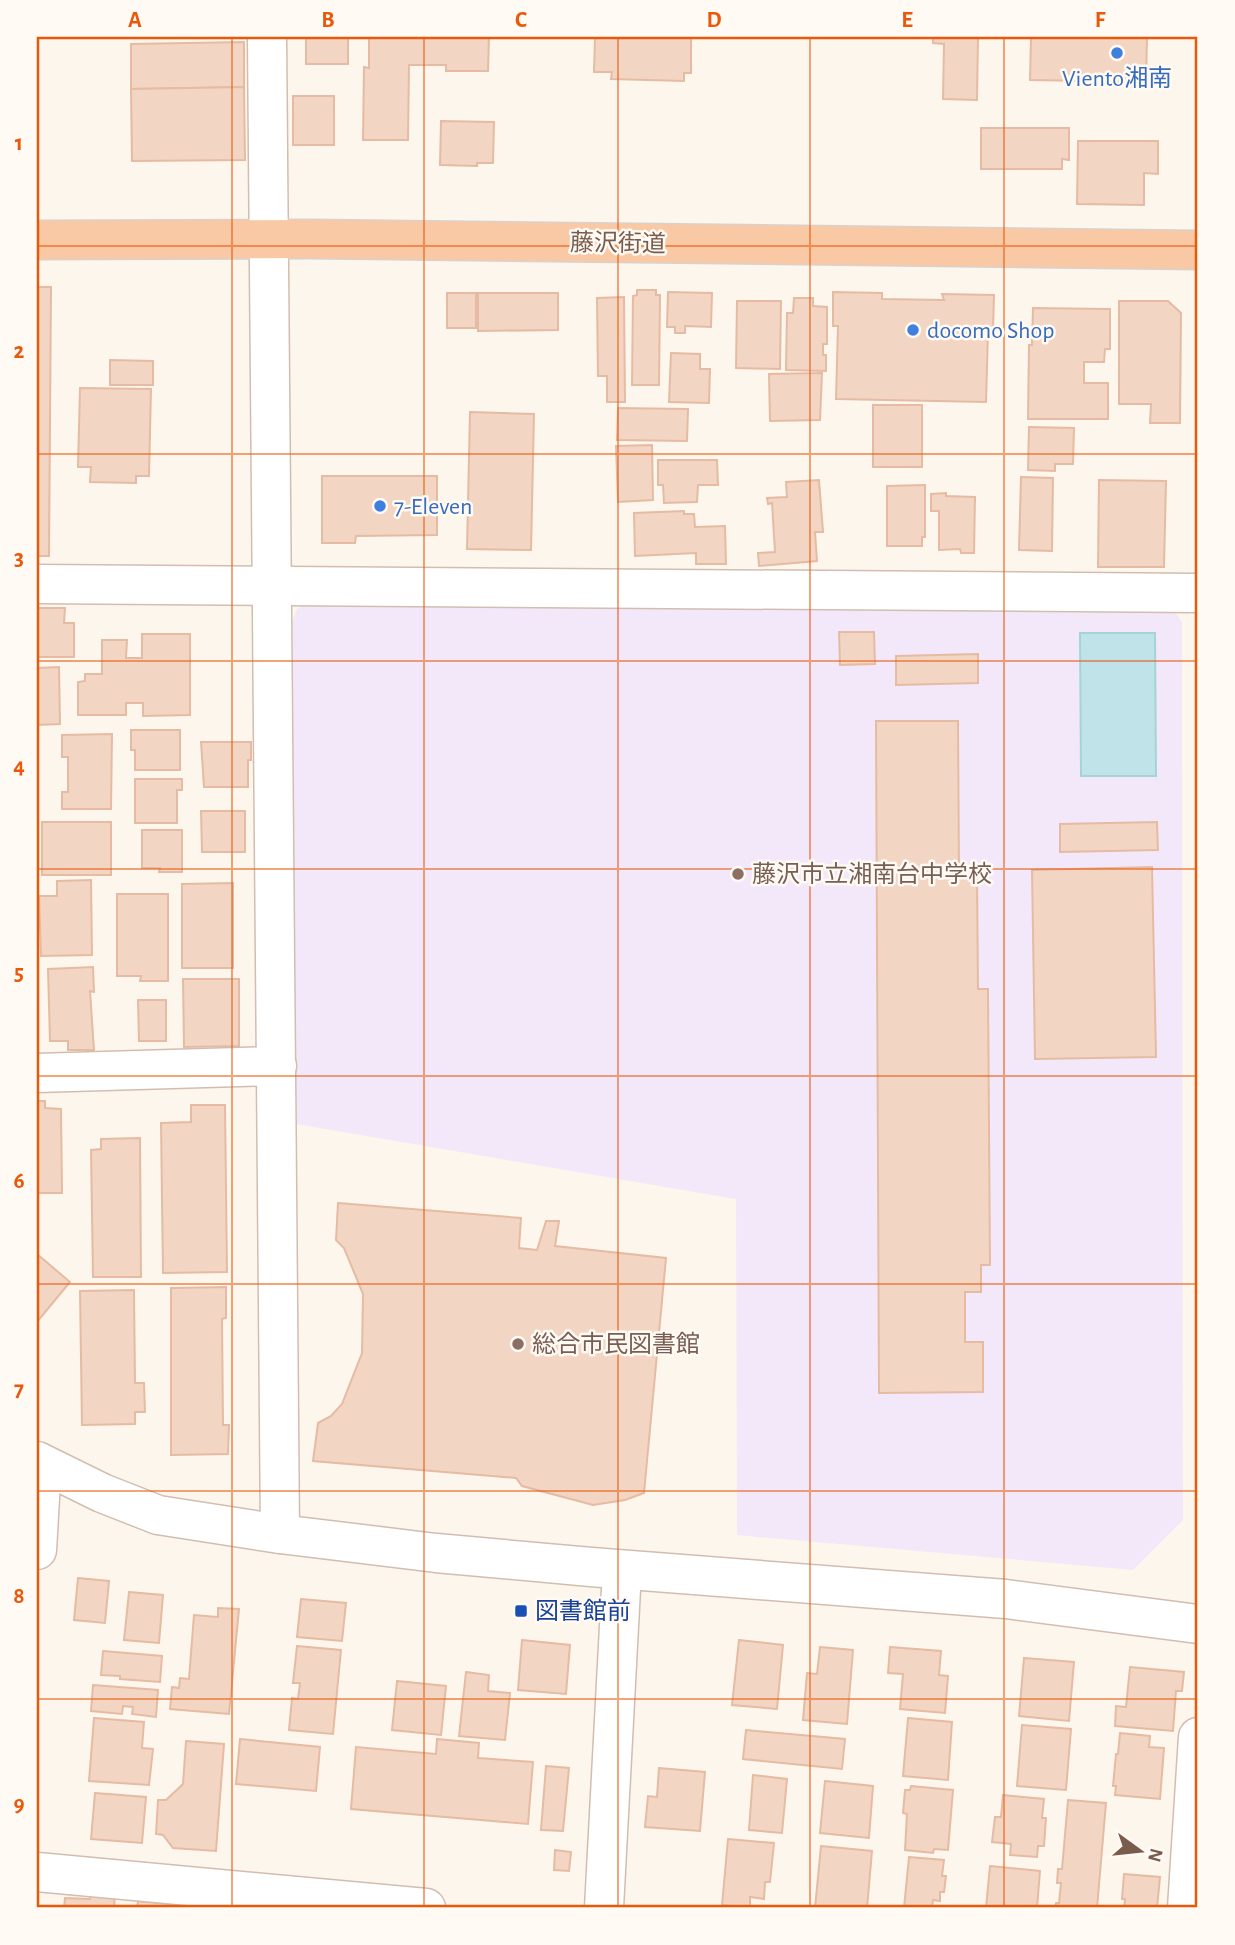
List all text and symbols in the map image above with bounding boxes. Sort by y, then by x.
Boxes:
text: A [128,9,142,32]
text: B [321,9,335,32]
text: C [515,9,527,32]
text: D [706,9,722,32]
text: E [901,9,913,32]
text: F [1095,9,1106,32]
marker: Viento湘南 [1109,45,1125,61]
place label: Viento湘南 [1062,65,1172,91]
text: 1 [15,132,23,155]
street label: 藤沢街道 [570,229,666,257]
place label: docomo Shop [927,319,1055,343]
marker: docomo Shop [905,322,921,338]
text: 2 [14,340,25,363]
place label: 7-Eleven [394,495,472,519]
marker: 7-Eleven [372,498,388,514]
text: 3 [14,547,24,570]
text: 4 [13,755,25,778]
place label: 藤沢市立湘南台中学校 [752,861,992,887]
marker: 藤沢市立湘南台中学校 [730,866,746,882]
text: 5 [14,962,24,985]
text: 6 [13,1170,25,1193]
place label: 総合市民図書館 [532,1331,700,1357]
marker: 総合市民図書館 [510,1336,526,1352]
text: 7 [14,1378,24,1401]
text: 8 [13,1585,25,1608]
place label: 図書館前 [535,1598,631,1624]
marker: 図書館前 [513,1603,529,1619]
text: 9 [13,1793,25,1816]
north arrow [1106,1815,1176,1885]
text: N [1144,1846,1166,1864]

